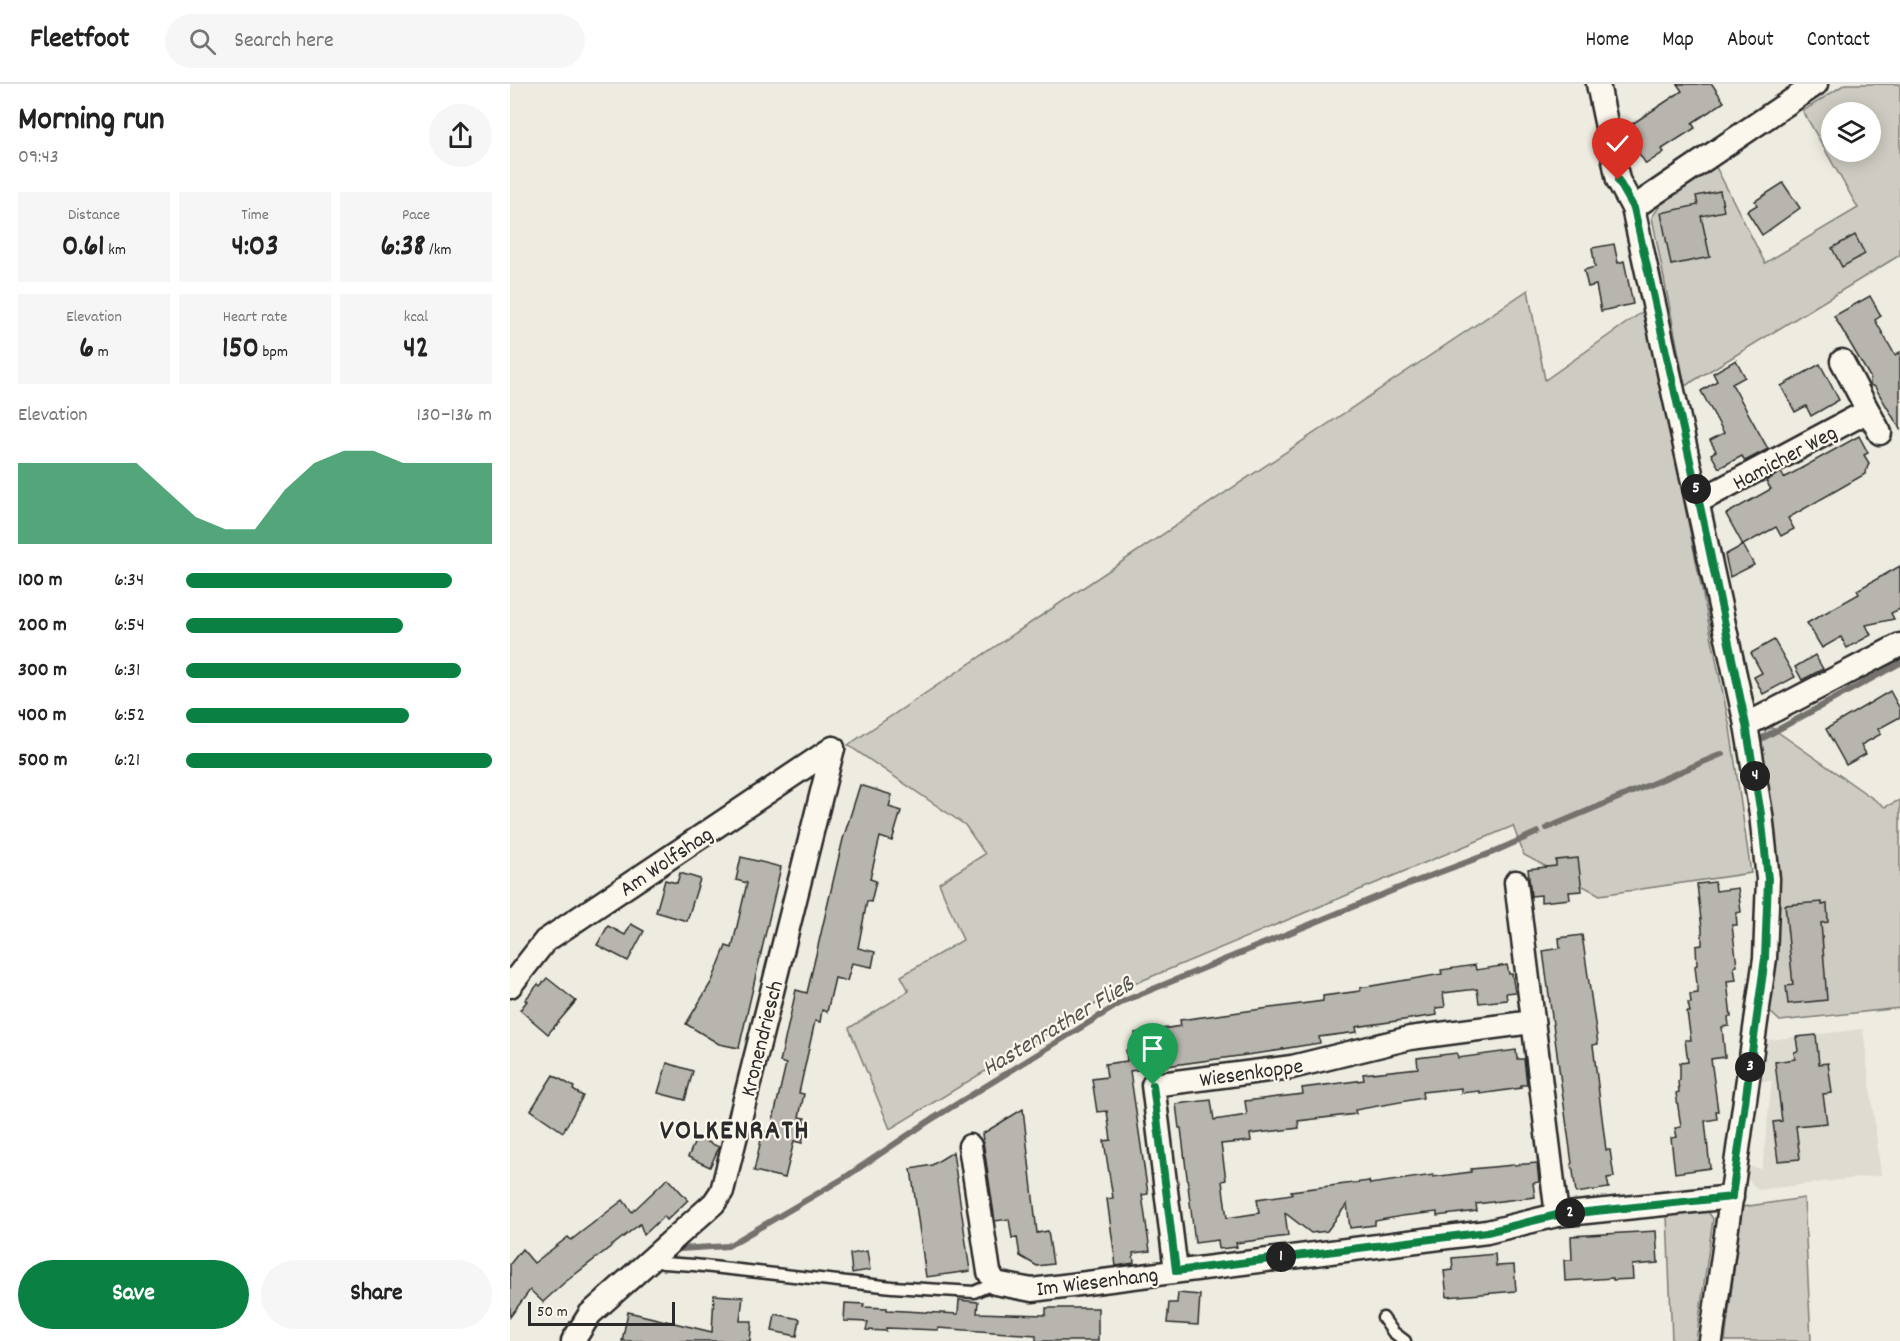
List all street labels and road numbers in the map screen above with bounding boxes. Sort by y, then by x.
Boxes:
street label: Hamicher Weg [1728,419,1843,500]
street label: Am Wolfshag [614,820,720,906]
street label: Kronendriesch [734,978,793,1100]
street label: Wiesenkoppe [1198,1052,1305,1097]
street label: Im Wiesenhang [1035,1261,1160,1306]

